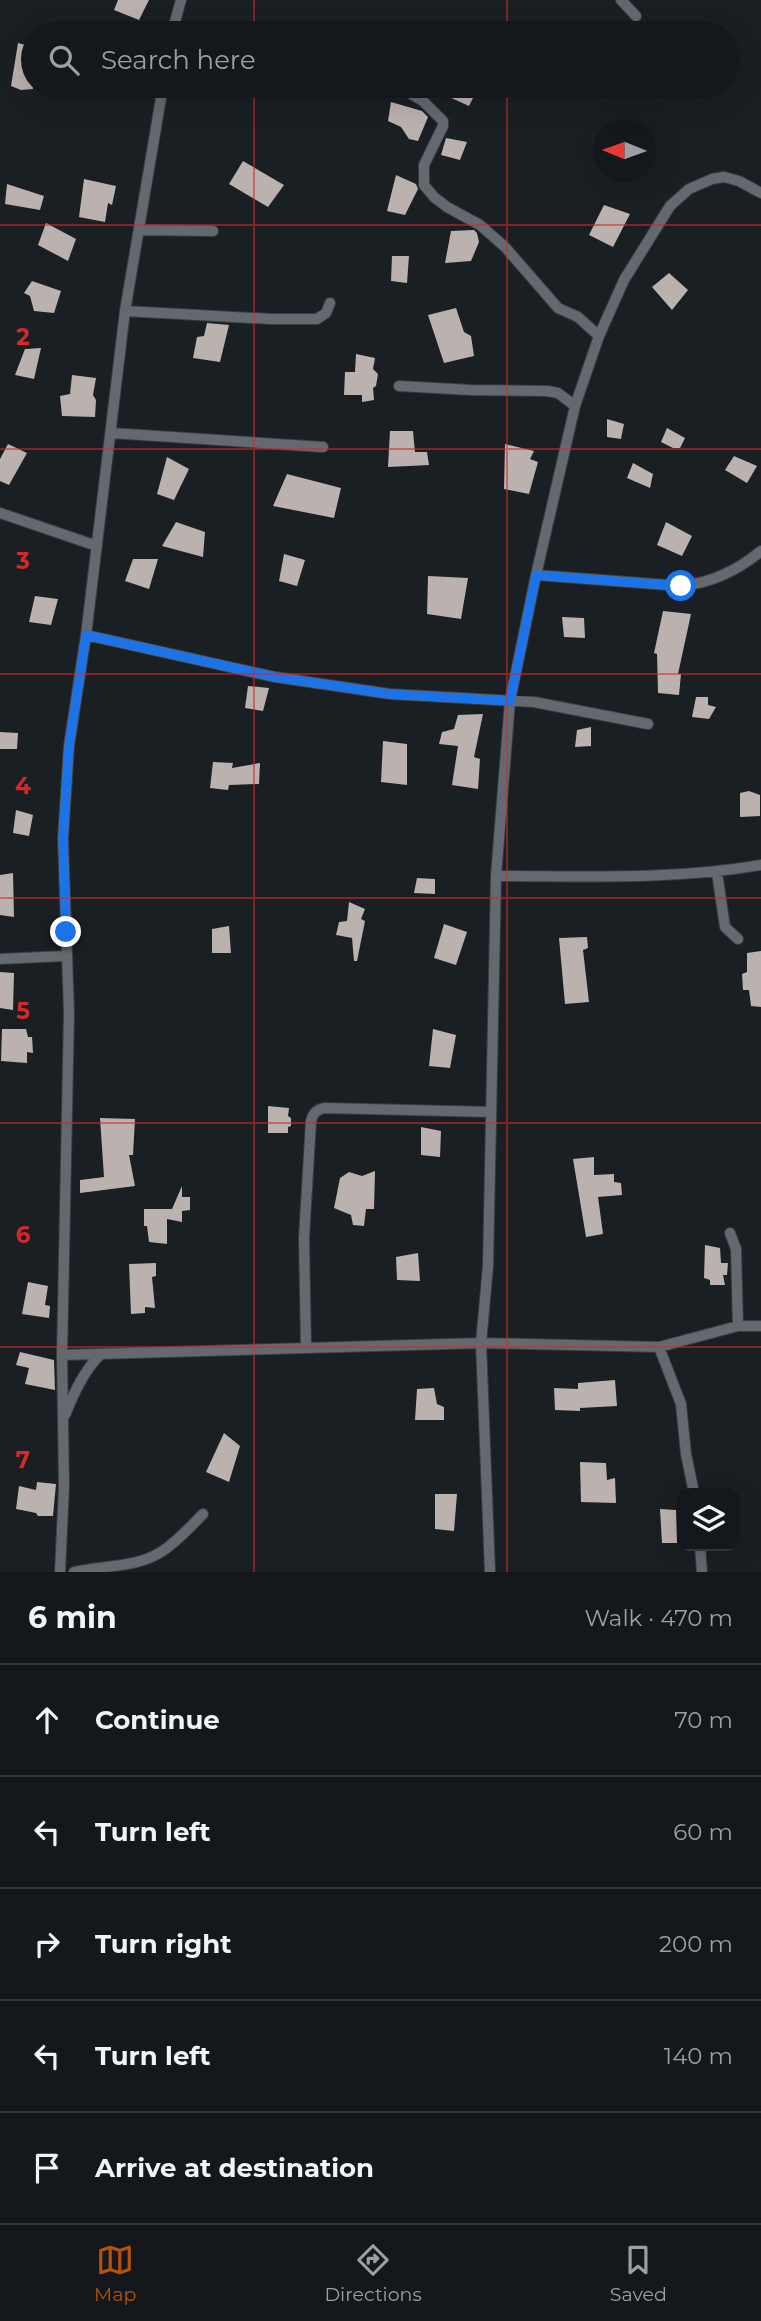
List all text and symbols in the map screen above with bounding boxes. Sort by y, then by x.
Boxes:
search box [21,21,740,98]
icon: search [45,41,83,79]
text: Search here [101,44,256,76]
north arrow [593,119,656,182]
text: 2 [16,323,30,351]
text: 3 [15,547,30,575]
route start [665,570,696,601]
text: 4 [15,772,31,800]
route end [50,916,81,947]
text: 5 [16,997,30,1025]
text: 6 [16,1221,31,1249]
text: 7 [16,1446,30,1474]
map controls [677,1488,740,1551]
button: layers [677,1488,740,1551]
text: 6 min [28,1599,117,1636]
text: Walk · 470 m [585,1604,733,1632]
icon: ahead [28,1701,66,1739]
text: Continue [95,1704,220,1736]
text: 70 m [674,1706,733,1734]
icon: left [28,1813,66,1851]
text: Turn left [95,1816,211,1848]
text: 60 m [673,1818,733,1846]
icon: right [28,1925,66,1963]
text: Turn right [95,1928,231,1960]
text: 200 m [659,1930,733,1958]
icon: left [28,2037,66,2075]
text: Turn left [95,2040,211,2072]
text: 140 m [664,2042,733,2070]
icon: arrive [28,2149,66,2187]
text: Arrive at destination [95,2152,374,2184]
tab: Map [94,2241,136,2306]
tab: Directions [324,2241,422,2306]
tab: Saved [610,2241,667,2306]

